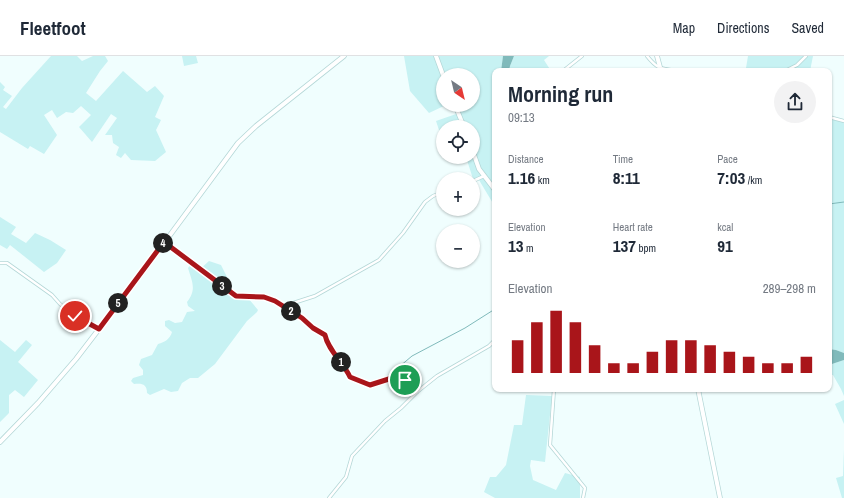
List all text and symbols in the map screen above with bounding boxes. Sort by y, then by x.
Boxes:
text: Fleetfoot [20,15,86,41]
text: Map [673,19,695,37]
text: Directions [717,19,769,37]
text: Saved [791,19,824,37]
north arrow [436,68,480,112]
map controls [436,68,480,268]
text: Morning run [508,79,613,109]
button: share [774,81,816,123]
text: 09:13 [508,109,535,126]
button: locate [436,120,480,164]
text: Distance [508,152,544,166]
text: Time [613,152,633,166]
text: Pace [717,152,738,166]
text: 1.16 [508,166,535,189]
text: 8:11 [613,166,640,189]
text: 7:03 [717,166,745,189]
button: + [436,172,480,216]
text: km [535,173,550,187]
text: /km [745,173,762,187]
text: Elevation [508,220,546,234]
text: Heart rate [613,220,653,234]
text: kcal [717,220,733,234]
button: − [436,224,480,268]
pin: 4 [153,233,173,253]
text: 13 [508,234,524,257]
text: 137 [613,234,636,257]
text: 91 [717,234,733,257]
text: 4 [160,236,166,250]
text: m [524,241,534,255]
text: bpm [636,241,656,255]
pin: 3 [212,276,232,296]
text: 3 [219,279,225,293]
text: Elevation [508,280,552,297]
text: 289–298 m [763,280,816,297]
pin: 5 [108,293,128,313]
text: 5 [115,296,121,310]
pin [58,299,92,333]
pin: 2 [281,301,301,321]
text: 2 [288,304,294,318]
icon: check [64,305,86,327]
pin: 1 [331,352,351,372]
text: 1 [338,355,344,369]
pin [388,363,422,397]
icon: arrive [394,369,416,391]

